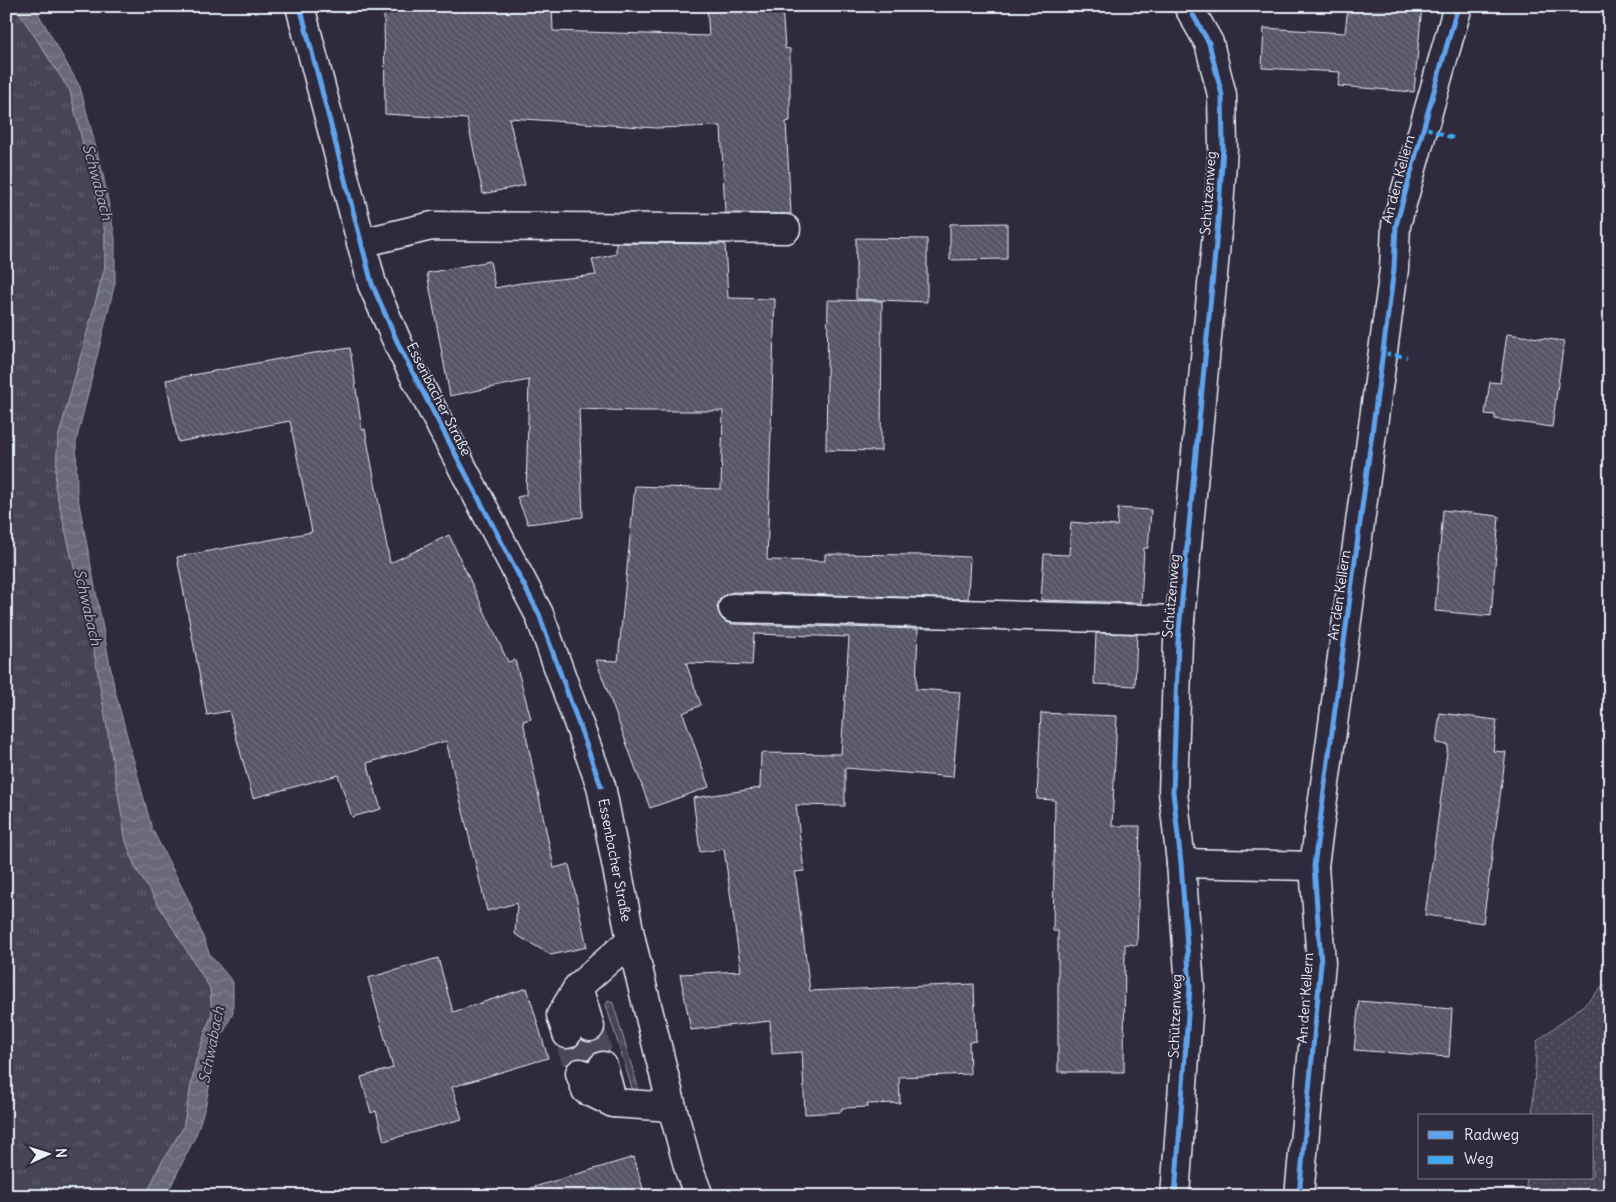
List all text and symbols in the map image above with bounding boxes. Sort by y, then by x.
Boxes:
street label: An den Kellern [1378,133,1418,225]
water label: Schwabach [79,142,117,222]
street label: Schützenweg [1196,150,1220,236]
street label: Essenbacher Straße [403,339,475,459]
street label: An den Kellern [1324,549,1354,641]
street label: Schützenweg [1158,553,1184,639]
water label: Schwabach [70,567,106,647]
street label: Essenbacher Straße [594,797,636,923]
street label: An den Kellern [1293,952,1317,1044]
street label: Schützenweg [1165,974,1185,1058]
water label: Schwabach [194,1005,228,1085]
legend [1418,1114,1594,1180]
text: Radweg [1464,1125,1519,1144]
north arrow [22,1130,72,1180]
text: N [52,1148,70,1159]
text: Weg [1464,1149,1494,1168]

